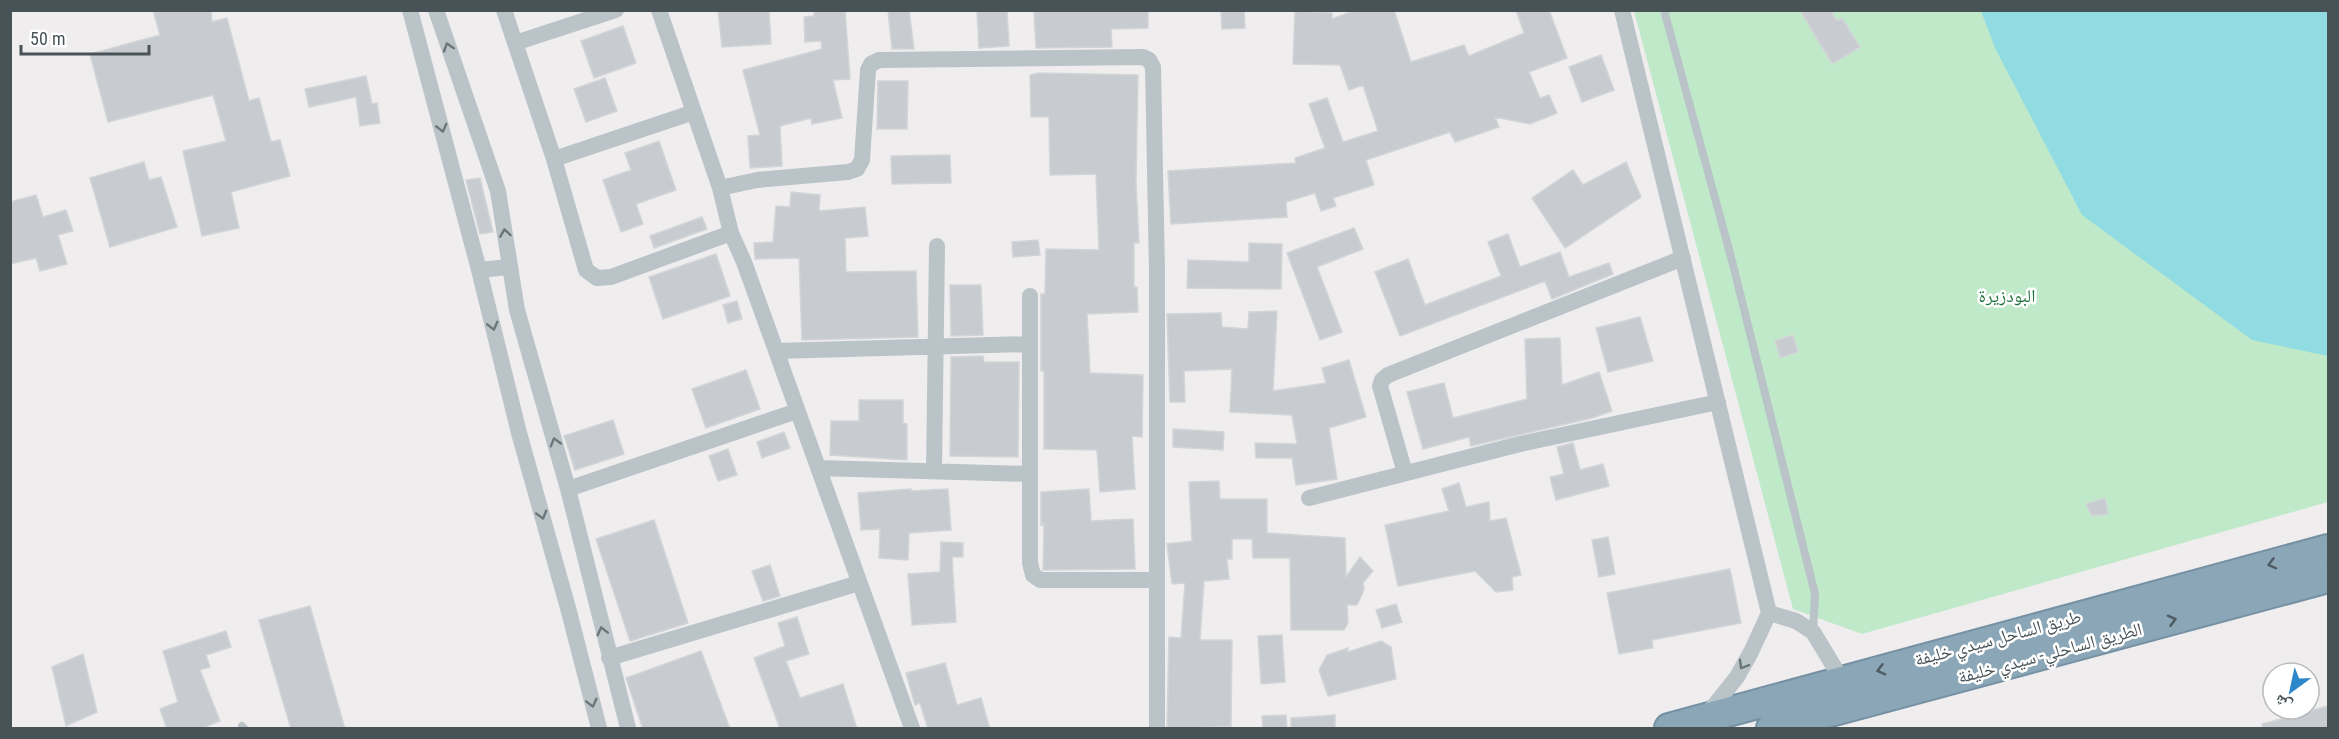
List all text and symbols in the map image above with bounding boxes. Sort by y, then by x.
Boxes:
scale bar [21,18,148,56]
text: 50 m [30,28,65,49]
one-way arrow [443,42,455,53]
one-way arrow [435,123,448,133]
one-way arrow [500,228,512,237]
park label: البودزيرة [1979,285,2035,307]
one-way arrow [485,321,498,331]
one-way arrow [549,437,562,447]
one-way arrow [535,509,547,520]
one-way arrow [2267,557,2277,570]
street label: طريق الساحل سيدي خليفة [1912,605,2085,674]
one-way arrow [2166,615,2177,627]
street label: الطريق الساحلي- سيدي خليفة [1956,618,2145,692]
one-way arrow [597,627,610,637]
one-way arrow [1739,659,1751,669]
north arrow [2261,661,2321,721]
one-way arrow [1876,663,1887,675]
text: ش [2271,691,2295,716]
one-way arrow [585,698,598,708]

